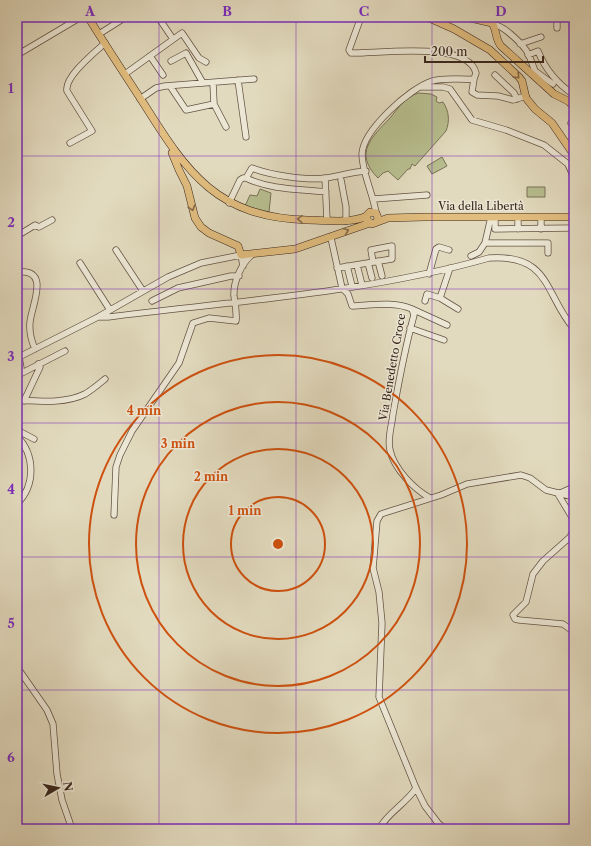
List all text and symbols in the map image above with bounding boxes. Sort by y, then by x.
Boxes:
text: A [84,3,96,19]
text: B [222,3,232,19]
text: C [359,3,369,19]
text: D [495,3,507,19]
scale bar [425,38,543,64]
text: 200 m [431,44,468,59]
one-way arrow [512,71,520,79]
text: 1 [8,80,14,96]
street label: Via della Libertà [437,199,524,213]
one-way arrow [187,204,196,211]
text: 2 [7,214,15,230]
one-way arrow [297,215,303,224]
one-way arrow [342,228,350,236]
street label: Via Benedetto Croce [375,312,408,423]
text: 3 [7,348,15,364]
text: 4 min [127,403,162,418]
text: 3 min [161,436,196,451]
text: 2 min [194,469,229,484]
text: 4 [7,481,15,497]
text: 1 min [229,503,262,518]
centre of rings [271,537,285,551]
text: 5 [7,615,15,631]
text: 6 [7,749,15,765]
north arrow [38,768,78,808]
text: N [60,781,76,793]

